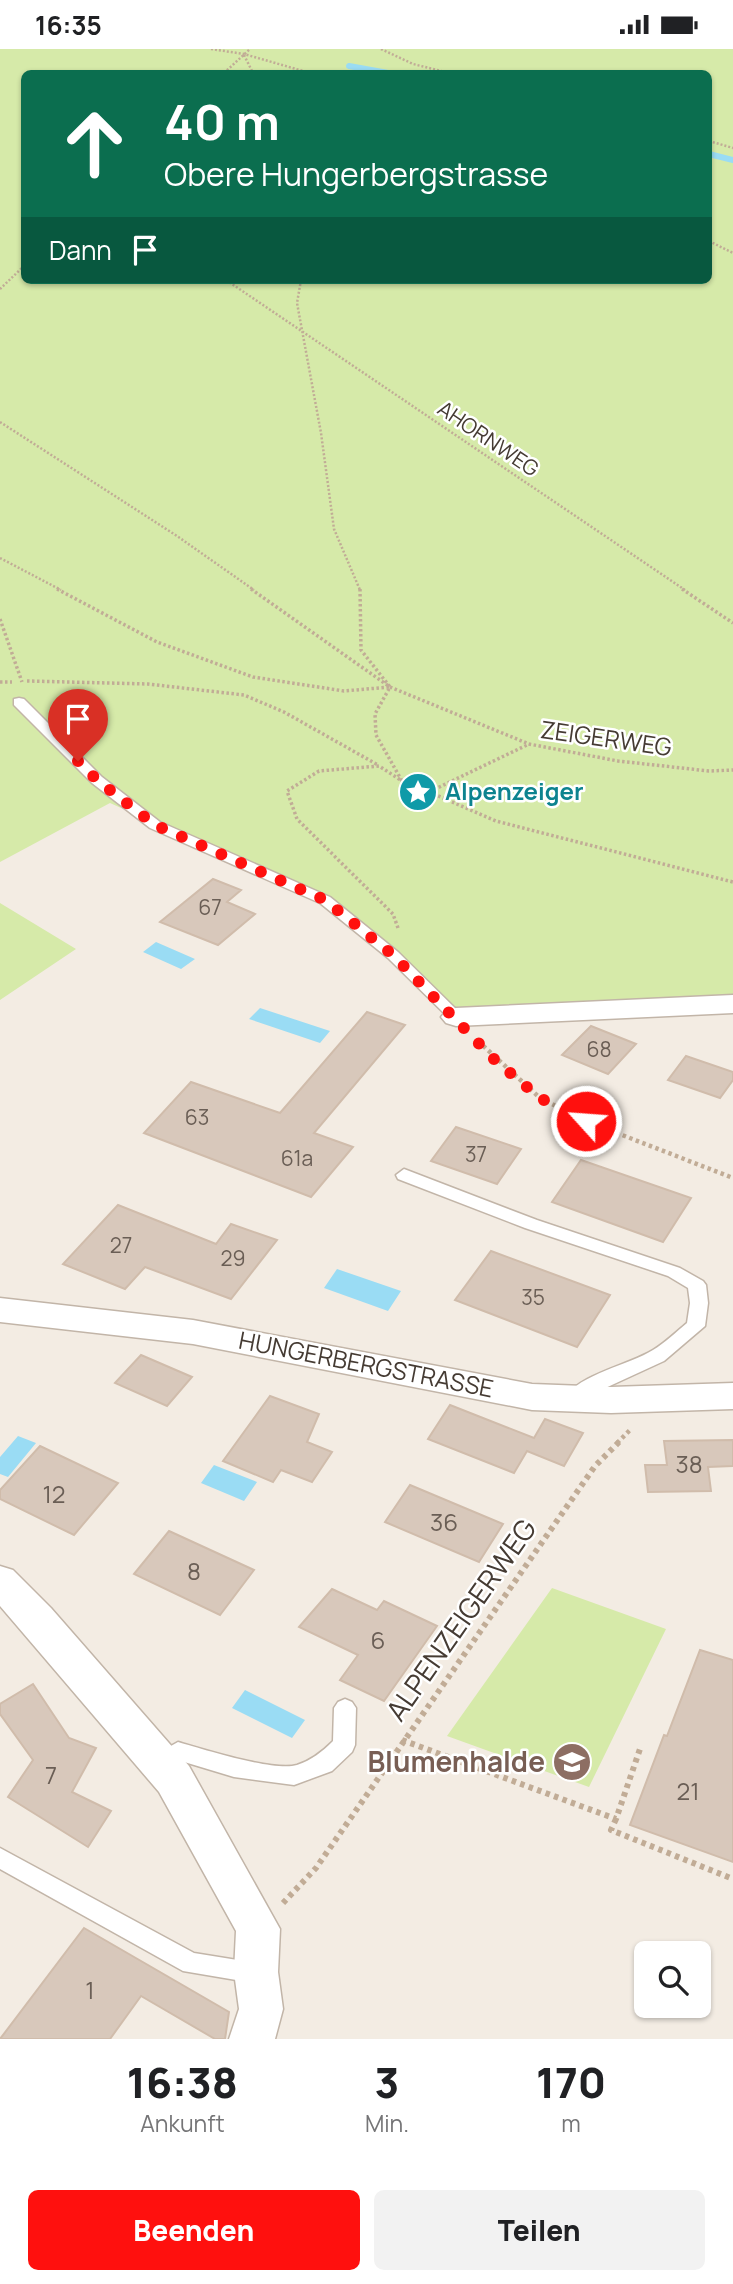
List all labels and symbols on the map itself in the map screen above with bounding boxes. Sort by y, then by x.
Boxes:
street label: AHORNWEG [433,394,545,482]
pin [48,689,108,761]
street label: ZEIGERWEG [539,712,674,763]
place icon: Alpenzeiger [397,771,439,813]
place label: Alpenzeiger [445,774,584,807]
house number: 67 [198,893,222,921]
house number: 68 [586,1035,612,1063]
position arrow [549,1084,623,1158]
house number: 63 [185,1103,209,1131]
house number: 37 [465,1140,487,1168]
house number: 61a [281,1144,313,1172]
house number: 27 [110,1231,132,1259]
house number: 29 [220,1244,246,1272]
house number: 35 [521,1283,545,1311]
street label: HUNGERBERGSTRASSE [236,1323,496,1404]
house number: 38 [675,1447,703,1480]
house number: 12 [42,1477,66,1510]
house number: 36 [430,1505,458,1538]
street label: ALPENZEIGERWEG [376,1511,544,1728]
house number: 8 [187,1554,201,1587]
house number: 6 [371,1623,385,1656]
school or university icon: Blumenhalde [551,1741,593,1783]
place label: Blumenhalde [367,1742,545,1780]
house number: 7 [45,1758,57,1791]
house number: 21 [676,1774,700,1807]
house number: 1 [85,1973,95,2006]

